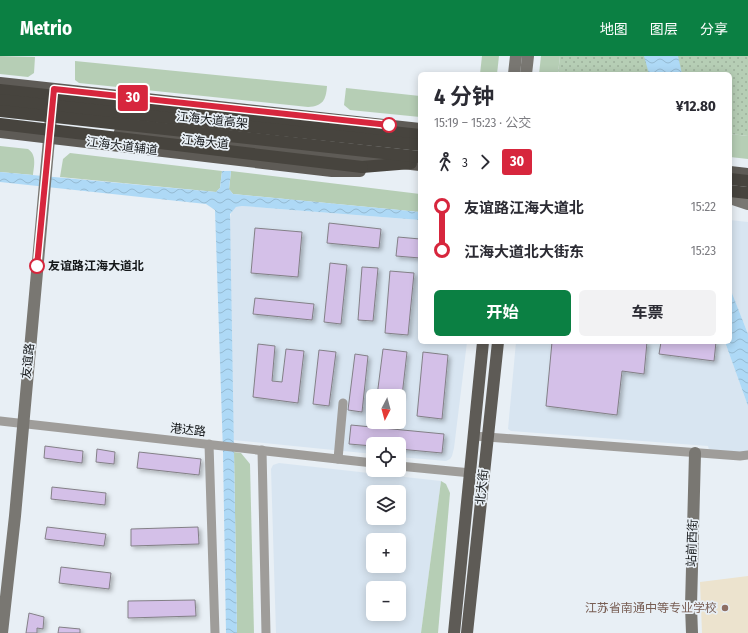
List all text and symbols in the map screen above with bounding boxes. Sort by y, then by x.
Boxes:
text: Metrio [20,17,72,40]
text: 地图 [600,21,628,38]
text: 图层 [650,21,678,38]
text: 分享 [700,21,728,38]
text: 4 分钟 [434,83,494,110]
line badge: 30 [115,85,151,111]
text: 30 [126,89,140,106]
text: ¥12.80 [676,97,716,115]
street label: 江海大道高架 [175,109,249,131]
text: 15:19 – 15:23 · 公交 [434,115,531,130]
unlabelled marker [381,117,397,133]
street label: 江海大道 [180,133,230,151]
street label: 江海大道辅道 [85,135,159,157]
icon: walk [434,151,456,173]
icon: forward [474,151,496,173]
text: 30 [510,153,524,170]
text: 3 [462,155,468,170]
text: 友谊路江海大道北 [464,199,584,217]
text: 15:22 [691,199,716,214]
text: 江海大道北大街东 [464,243,584,261]
text: 15:23 [691,243,716,258]
marker: 友谊路江海大道北 [29,258,45,274]
place label: 友谊路江海大道北 [48,259,144,273]
button: 开始 [434,290,571,336]
button: 车票 [579,290,716,336]
street label: 友谊路 [19,342,37,380]
north arrow [366,389,406,429]
map controls [366,389,406,621]
street label: 港达路 [169,421,207,439]
button: locate [366,437,406,477]
street label: 北大街 [473,468,491,506]
button: layers [366,485,406,525]
street label: 站前西街 [684,519,700,567]
button: + [366,533,406,573]
button: − [366,581,406,621]
place label: 江苏省南通中等专业学校 [585,601,717,615]
marker: 江苏省南通中等专业学校 [720,603,730,613]

